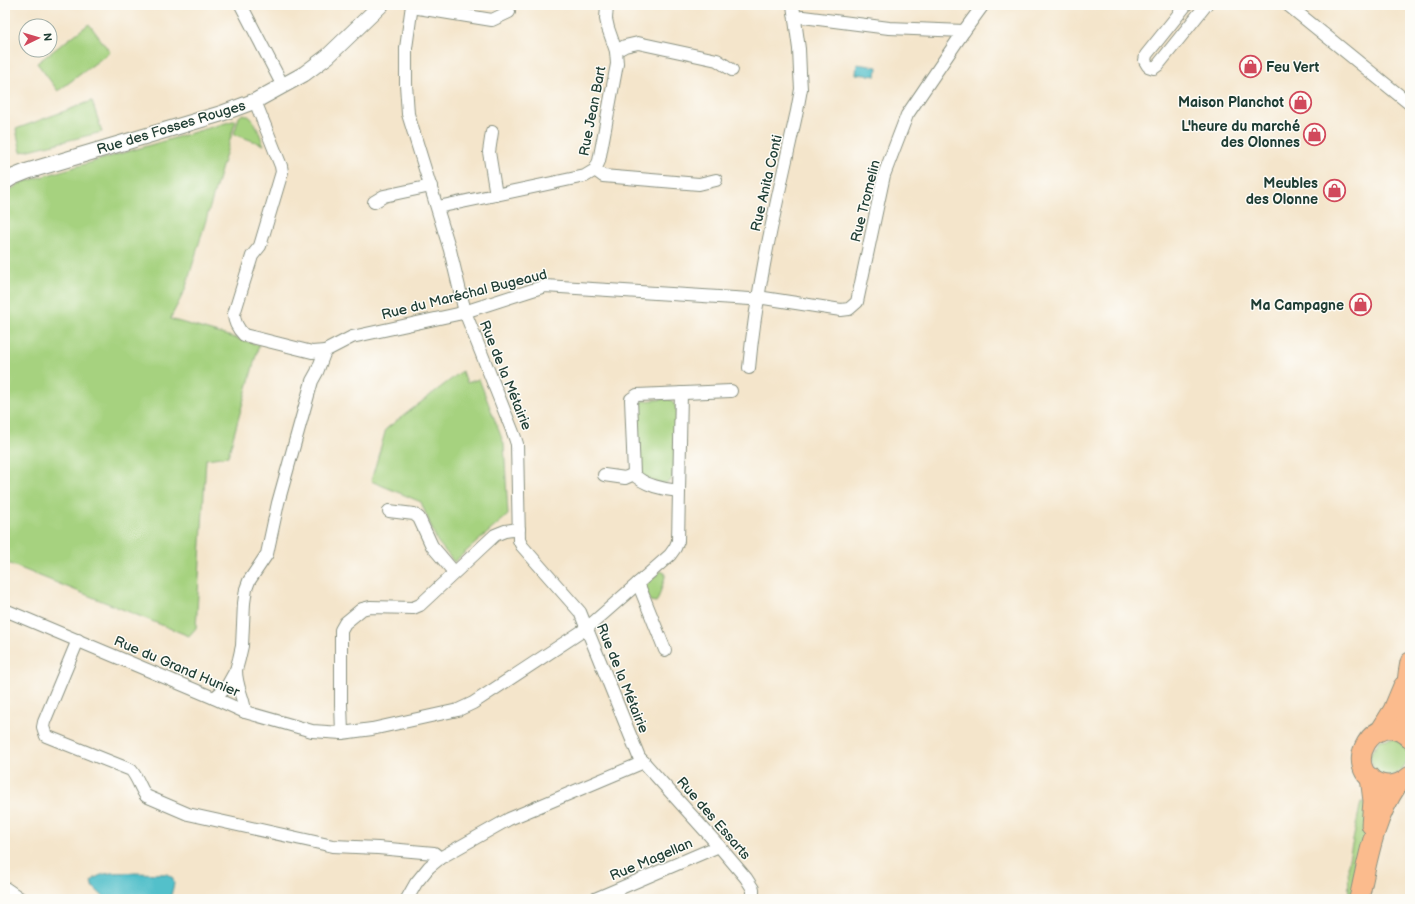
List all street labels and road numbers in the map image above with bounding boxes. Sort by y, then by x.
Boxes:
street label: Rue Jean Bart [575,64,610,157]
street label: Rue des Fosses Rouges [95,97,248,158]
street label: Rue Anita Conti [747,133,786,233]
street label: Rue Tromelin [847,158,884,244]
street label: Rue du Maréchal Bugeaud [379,266,549,323]
street label: Rue de la Métairie [476,318,535,433]
street label: Rue de la Métairie [593,621,652,736]
street label: Rue du Grand Hunier [111,632,243,701]
street label: Rue des Essarts [673,773,754,863]
street label: Rue Magellan [607,834,695,885]

